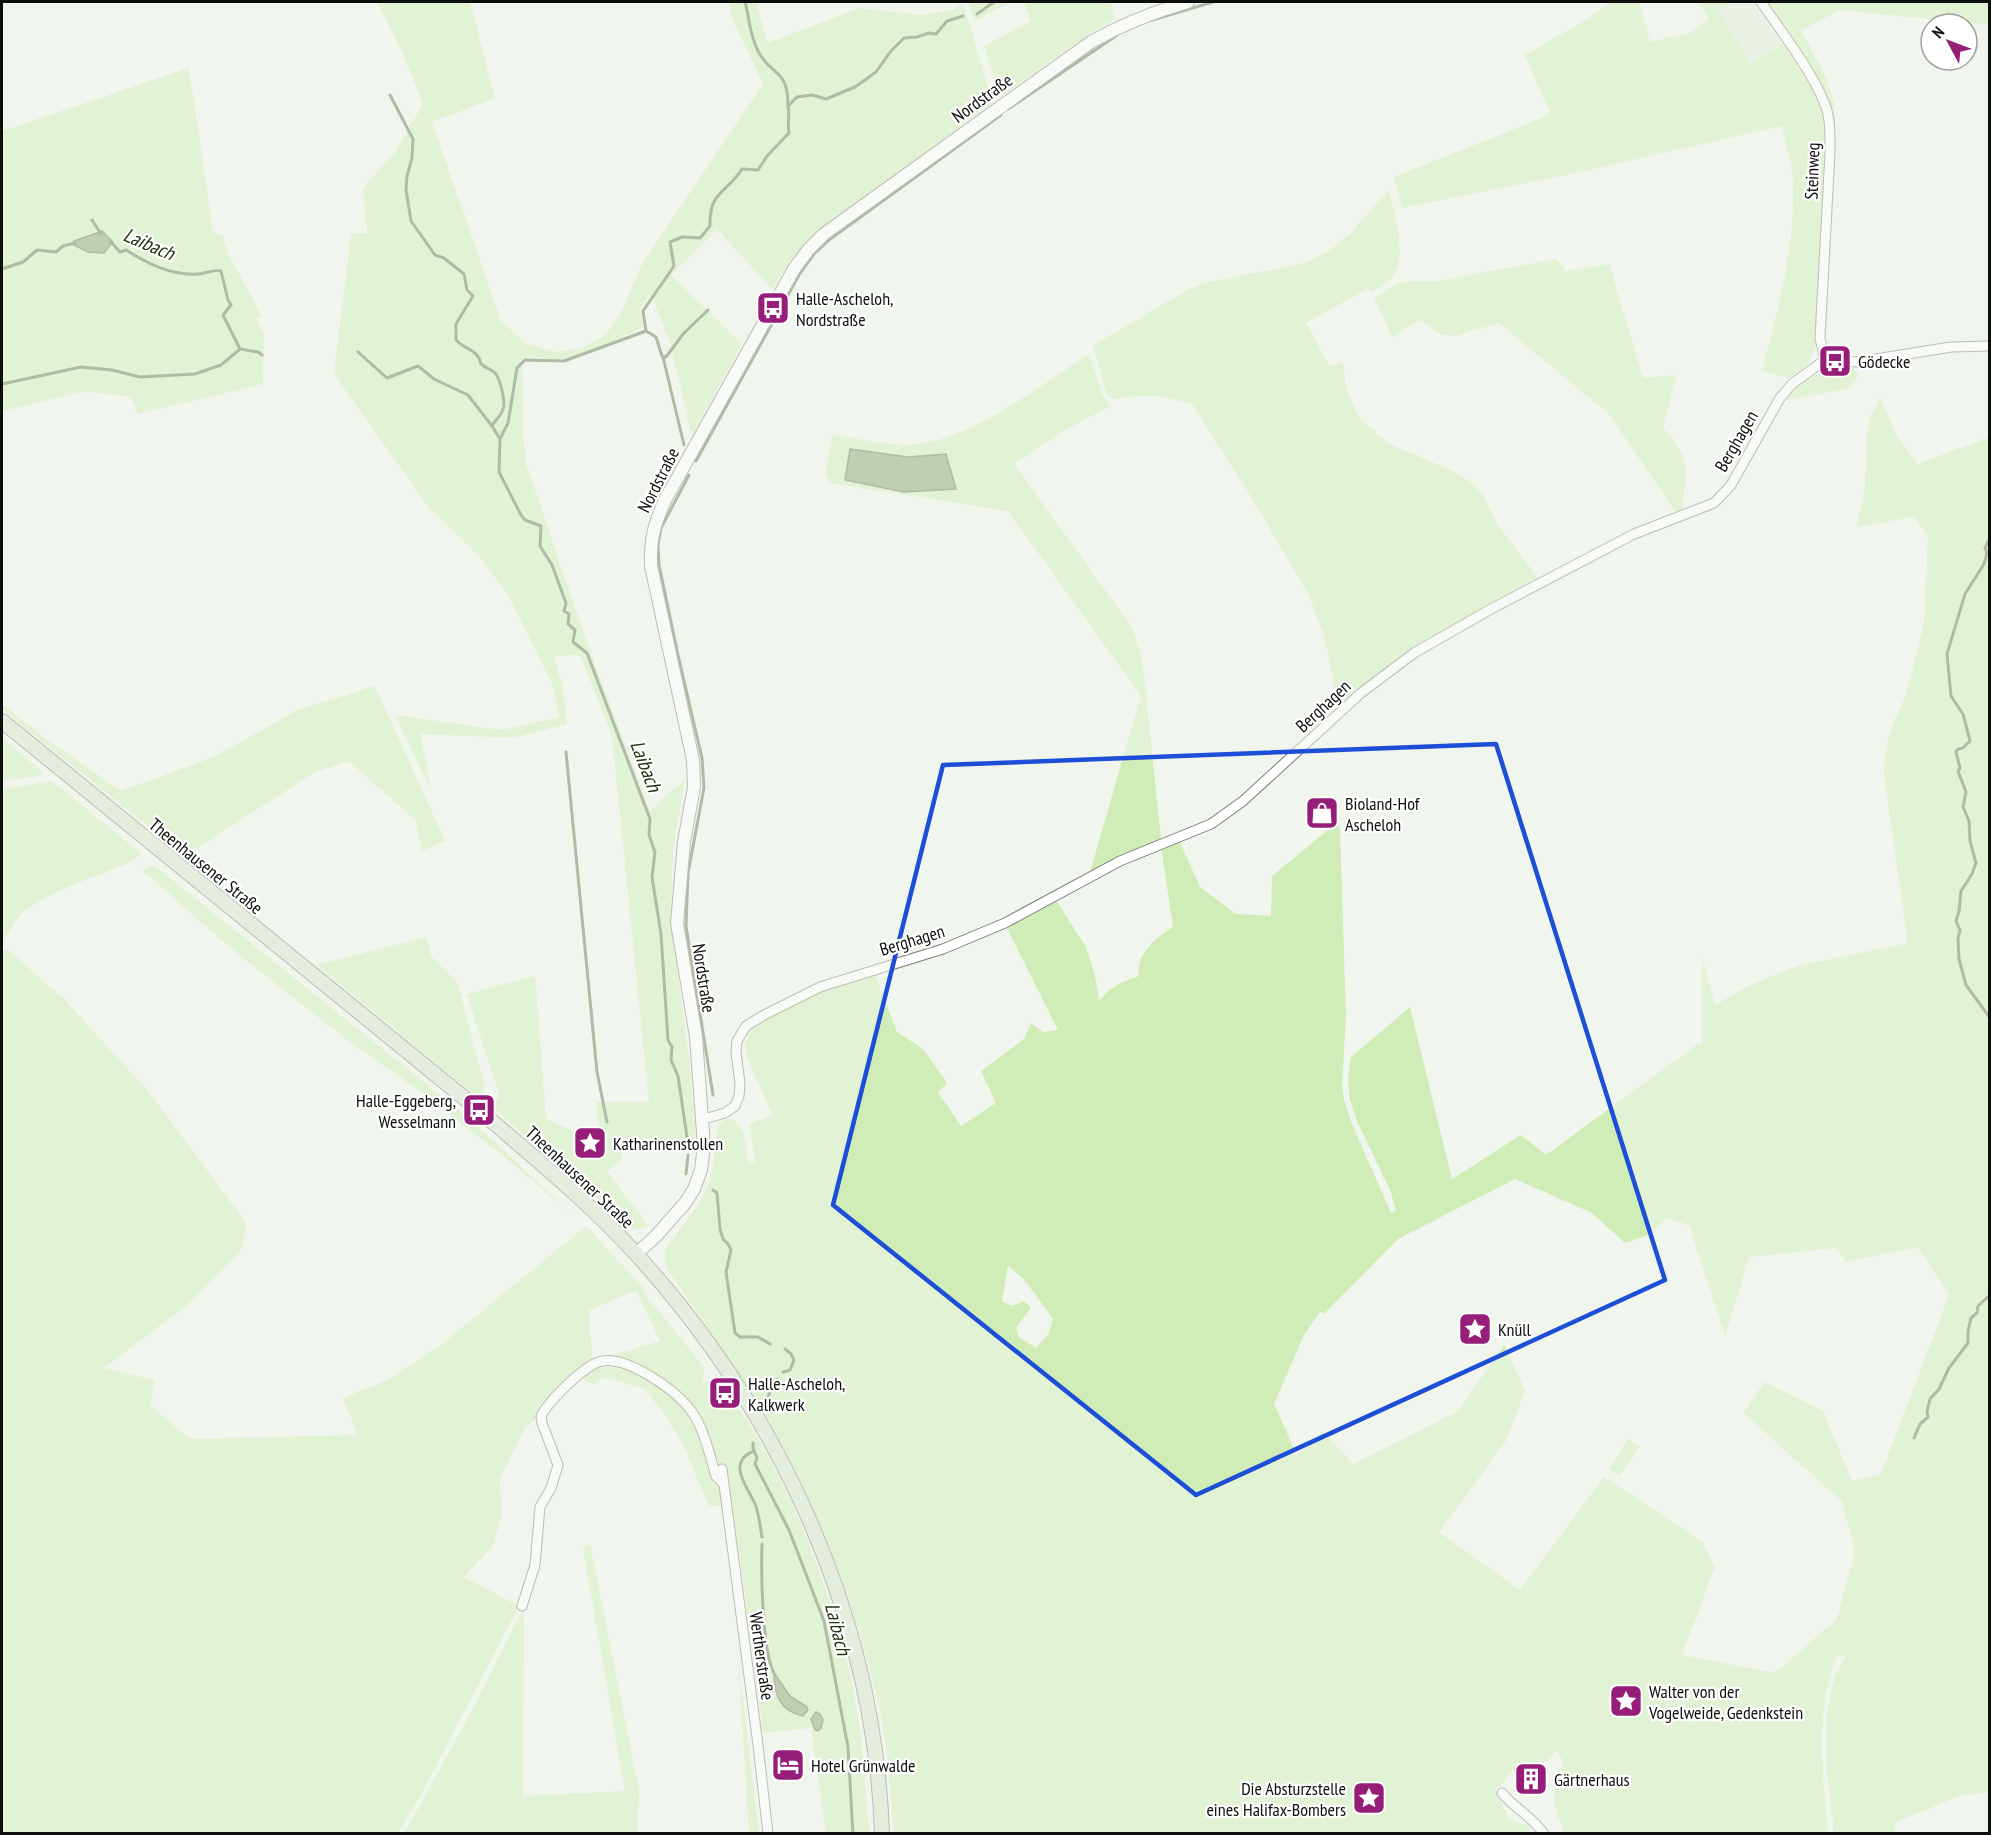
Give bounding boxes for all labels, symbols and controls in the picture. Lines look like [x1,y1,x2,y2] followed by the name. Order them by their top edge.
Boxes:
[1919,12,1979,72] north arrow
[1927,22,1948,42] text: N
[947,68,1017,128] street label: Nordstraße
[1800,142,1824,200] street label: Steinweg
[120,222,180,267] water label: Laibach
[796,287,893,331] place label: Halle-Ascheloh, Nordstraße
[755,290,791,326] bus stop icon: Halle-Ascheloh, Nordstraße
[1817,343,1853,379] bus stop icon: Gödecke
[1858,350,1910,373] place label: Gödecke
[1709,406,1763,476] street label: Berghagen
[632,444,684,516] street label: Nordstraße
[1291,675,1355,737] street label: Berghagen
[624,737,668,796] water label: Laibach
[1345,792,1421,836] place label: Bioland-Hof Ascheloh
[1304,795,1340,831] shop icon: Bioland-Hof Ascheloh
[144,813,268,919] street label: Theenhausener Straße
[877,919,947,961] street label: Berghagen
[687,942,721,1014] street label: Nordstraße
[356,1089,456,1133] place label: Halle-Eggeberg, Wesselmann
[461,1092,497,1128] bus stop icon: Halle-Eggeberg, Wesselmann
[521,1121,639,1233] street label: Theenhausener Straße
[572,1125,608,1161] place icon: Katharinenstollen
[613,1132,723,1155] place label: Katharinenstollen
[1457,1311,1493,1347] place icon: Knüll
[1498,1318,1531,1341] place label: Knüll
[748,1372,845,1416] place label: Halle-Ascheloh, Kalkwerk
[707,1375,743,1411] bus stop icon: Halle-Ascheloh, Kalkwerk
[819,1600,857,1659] water label: Laibach
[744,1610,780,1702] street label: Wertherstraße
[1648,1680,1803,1724] place label: Walter von der Vogelweide, Gedenkstein
[1608,1683,1644,1719] place icon: Walter von der Vogelweide, Gedenkstein
[770,1747,806,1783] hotel icon: Hotel Grünwalde
[811,1754,915,1777] place label: Hotel Grünwalde
[1513,1761,1549,1797] building icon: Gärtnerhaus
[1554,1768,1630,1791] place label: Gärtnerhaus
[1206,1777,1346,1821] place label: Die Absturzstelle eines Halifax-Bombers
[1351,1780,1387,1816] place icon: Die Absturzstelle eines Halifax-Bombers

